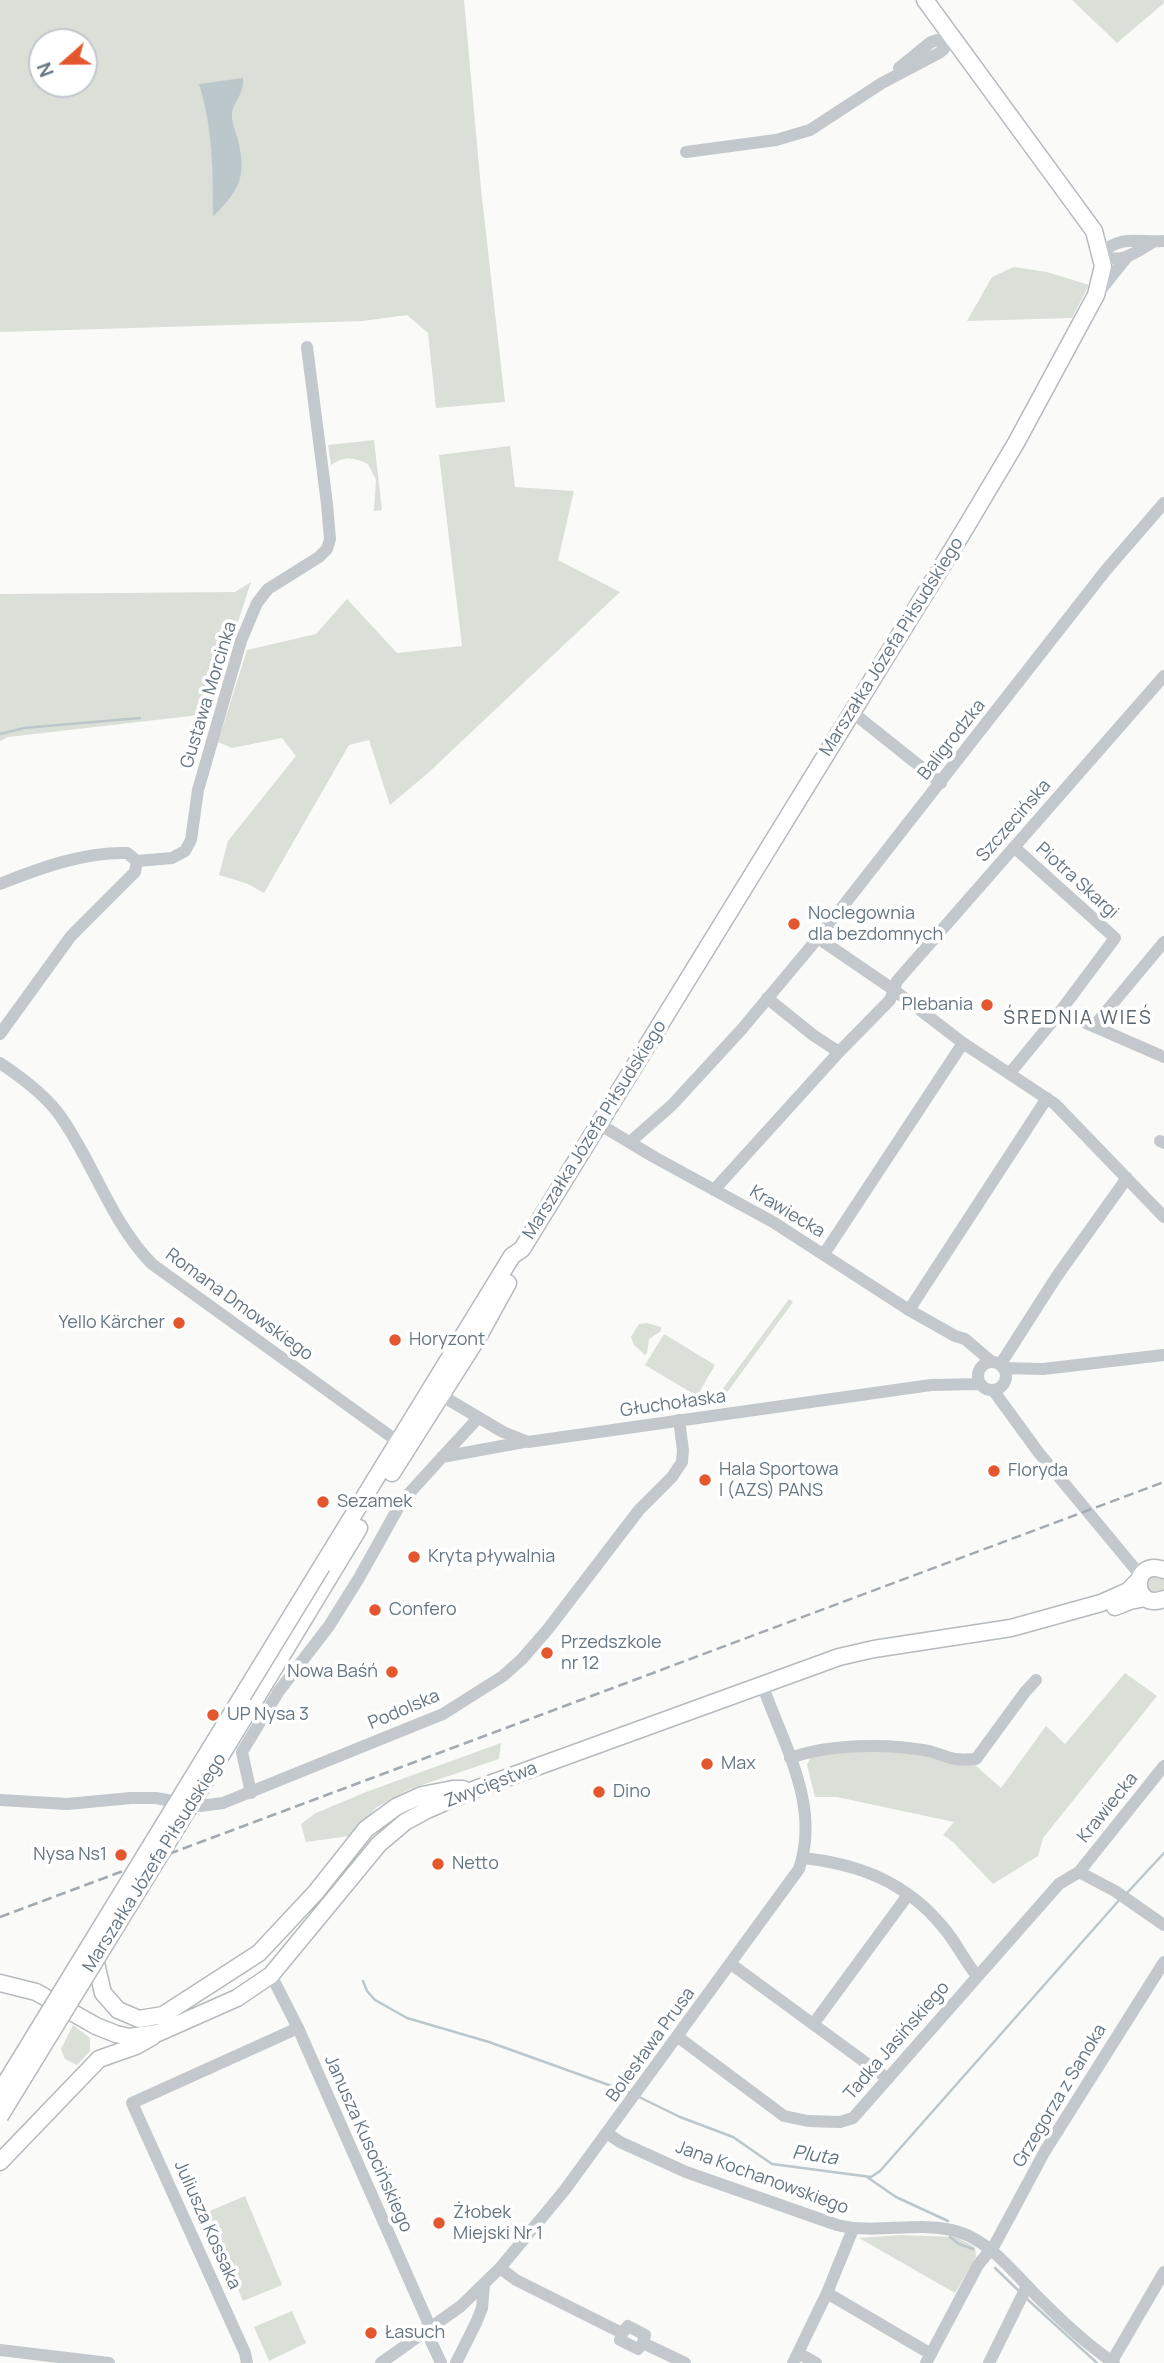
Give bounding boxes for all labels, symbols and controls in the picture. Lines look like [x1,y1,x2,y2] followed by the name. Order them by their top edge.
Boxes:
[28,28,98,98] north arrow
[31,59,60,81] text: N
[816,534,968,760] street label: Marszałka Józefa Piłsudskiego
[176,619,242,771] street label: Gustawa Morcinka
[914,695,990,785] street label: Baligrodzka
[972,775,1056,867] street label: Szczecińska
[1031,838,1123,924] street label: Piotra Skargi
[808,903,943,946] place label: Noclegownia dla bezdomnych
[786,916,802,932] marker: Noclegownia dla bezdomnych
[902,994,973,1016] place label: Plebania
[979,997,995,1013] marker: Plebania
[1005,1008,1151,1030] district label: ŚREDNIA WIEŚ
[519,1017,671,1243] street label: Marszałka Józefa Piłsudskiego
[745,1181,829,1243] street label: Krawiecka
[161,1244,317,1366] street label: Romana Dmowskiego
[59,1312,165,1334] place label: Yello Kärcher
[171,1315,187,1331] marker: Yello Kärcher
[409,1329,485,1351] place label: Horyzont
[387,1332,403,1348] marker: Horyzont
[619,1386,727,1422] street label: Głuchołaska
[719,1459,838,1502] place label: Hala Sportowa I (AZS) PANS
[1008,1460,1068,1482] place label: Floryda
[986,1463,1002,1479] marker: Floryda
[697,1472,713,1488] marker: Hala Sportowa I (AZS) PANS
[337,1491,412,1513] place label: Sezamek
[315,1494,331,1510] marker: Sezamek
[428,1546,555,1568] place label: Kryta pływalnia
[406,1549,422,1565] marker: Kryta pływalnia
[389,1599,457,1621] place label: Confero
[367,1602,383,1618] marker: Confero
[561,1632,661,1674] place label: Przedszkole nr 12
[539,1645,555,1661] marker: Przedszkole nr 12
[287,1661,378,1683] place label: Nowa Baśń
[384,1664,400,1680] marker: Nowa Baśń
[365,1685,443,1735] street label: Podolska
[227,1704,309,1726] place label: UP Nysa 3
[205,1707,221,1723] marker: UP Nysa 3
[79,1750,231,1976] street label: Marszałka Józefa Piłsudskiego
[721,1753,756,1775] place label: Max
[699,1756,715,1772] marker: Max
[442,1758,540,1812] street label: Zwycięstwa
[1073,1769,1143,1847] street label: Krawiecka
[613,1781,651,1803] place label: Dino
[591,1784,607,1800] marker: Dino
[33,1844,107,1866] place label: Nysa Ns1
[113,1847,129,1863] marker: Nysa Ns1
[452,1853,499,1875] place label: Netto
[430,1856,446,1872] marker: Netto
[840,1977,954,2105] street label: Tadka Jasińskiego
[602,1984,700,2106] street label: Bolesława Prusa
[1009,2020,1111,2172] street label: Grzegorza z Sanoka
[319,2052,417,2236] street label: Janusza Kusocińskiego
[672,2137,852,2219] street label: Jana Kochanowskiego
[791,2142,839,2170] water label: Pluta
[169,2157,245,2293] street label: Juliusza Kossaka
[453,2202,543,2244] place label: Żłobek Miejski Nr 1
[431,2215,447,2231] marker: Żłobek Miejski Nr 1
[385,2322,445,2344] place label: Łasuch
[363,2325,379,2341] marker: Łasuch

